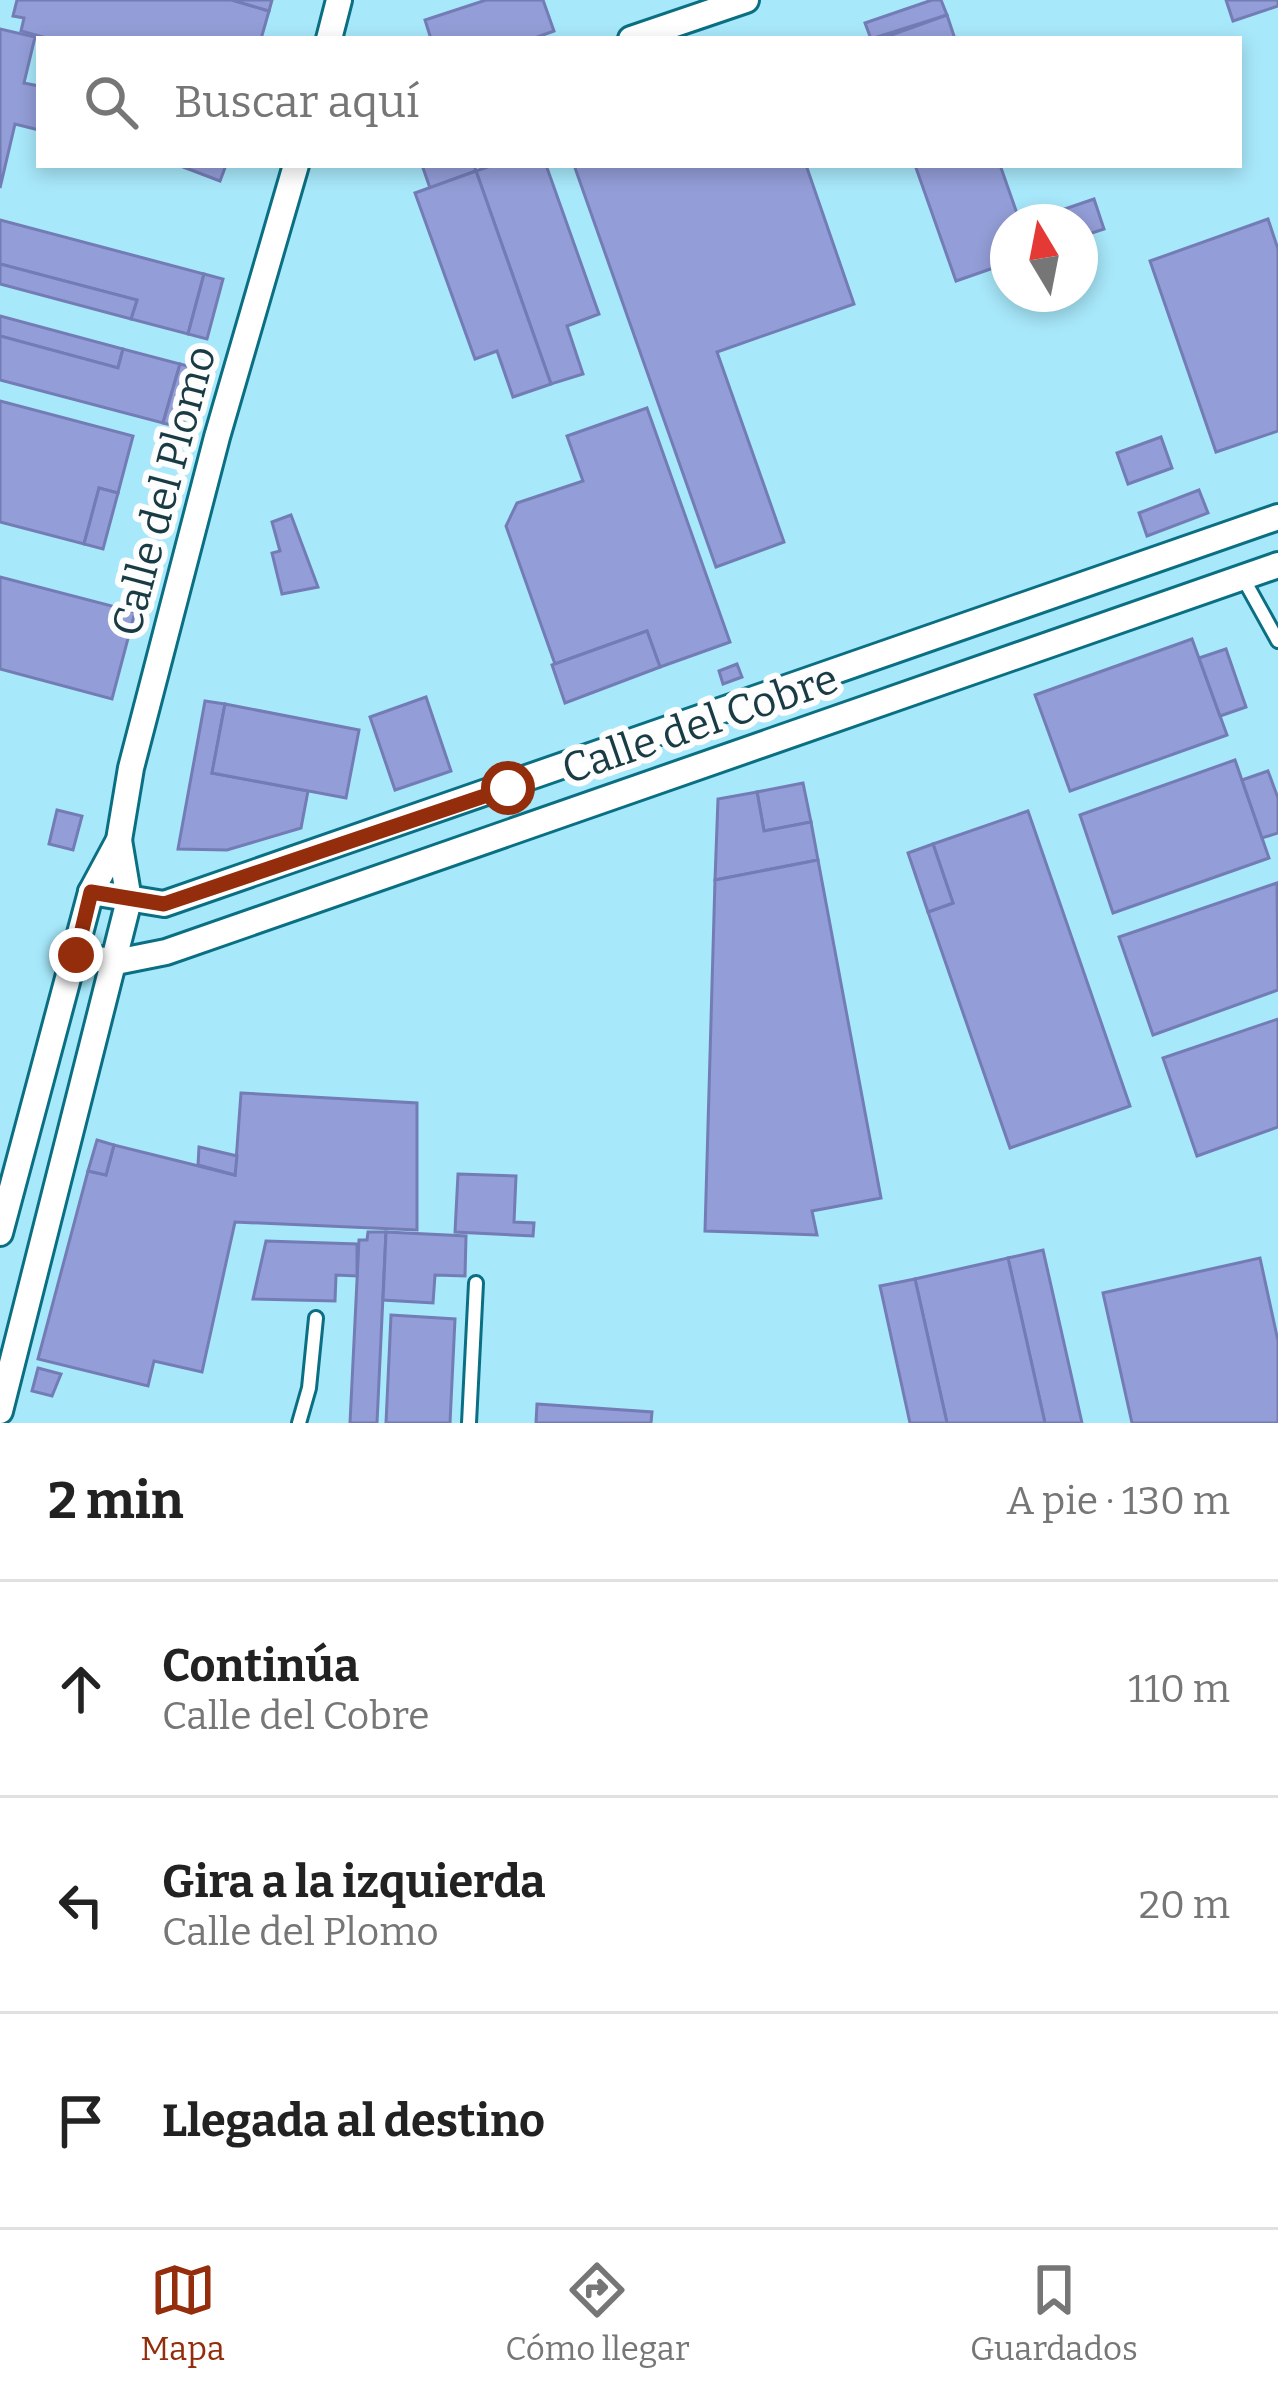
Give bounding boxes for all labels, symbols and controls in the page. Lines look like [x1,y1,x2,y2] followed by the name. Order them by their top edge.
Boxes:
[36,36,1242,168] search box
[78,69,144,135] icon: search
[174,75,419,129] text: Buscar aquí
[990,204,1098,312] north arrow
[101,341,227,641] street label: Calle del Plomo
[556,653,844,795] street label: Calle del Cobre
[481,761,535,815] route start
[49,928,103,982] route end
[48,1470,184,1532] text: 2 min
[1006,1478,1230,1524] text: A pie · 130 m
[162,1639,359,1693] text: Continúa
[48,1656,114,1722] icon: ahead
[1128,1666,1230,1712] text: 110 m
[162,1693,430,1739] text: Calle del Cobre
[162,1855,546,1909] text: Gira a la izquierda
[48,1872,114,1938] icon: left
[1139,1882,1230,1928] text: 20 m
[162,1909,439,1955] text: Calle del Plomo
[48,2088,114,2154] icon: arrive
[162,2094,545,2148] text: Llegada al destino
[140,2257,225,2369] tab: Mapa
[505,2257,690,2369] tab: Cómo llegar
[970,2257,1138,2369] tab: Guardados

